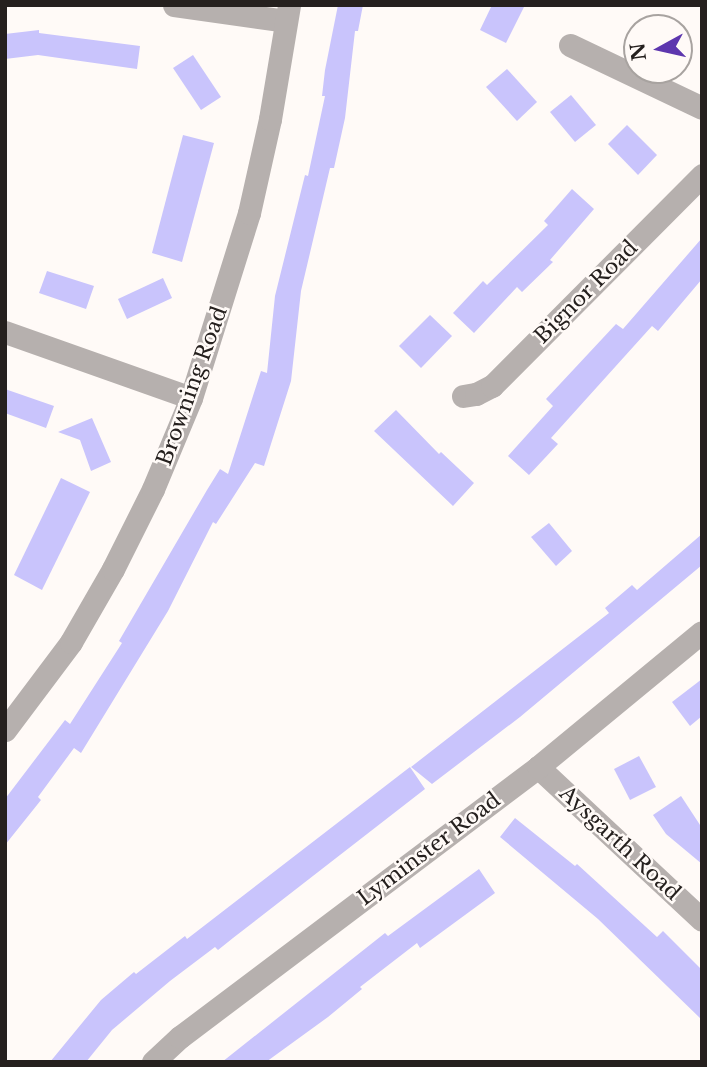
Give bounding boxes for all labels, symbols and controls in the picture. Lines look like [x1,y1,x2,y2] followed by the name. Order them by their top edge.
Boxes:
[623,14,693,84] north arrow
[626,41,651,62] text: N
[529,235,643,349] street label: Bignor Road
[151,303,233,469] street label: Browning Road
[554,781,686,905] street label: Aysgarth Road
[352,787,506,911] street label: Lyminster Road

